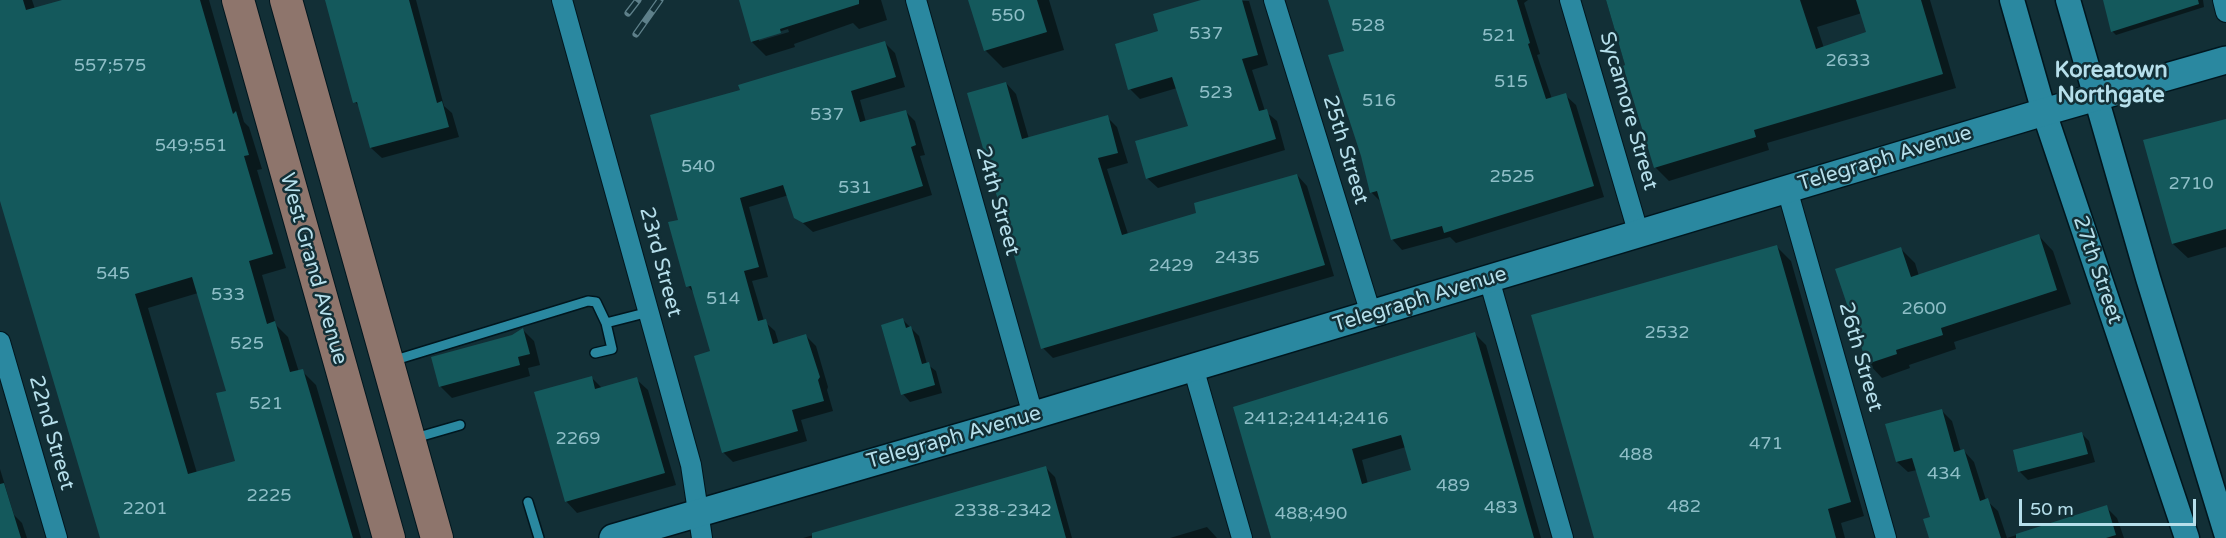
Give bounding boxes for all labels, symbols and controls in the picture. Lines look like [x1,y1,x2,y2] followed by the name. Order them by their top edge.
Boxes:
[991,5,1025,27] house number: 550
[1351,15,1385,37] house number: 528
[1189,23,1223,45] house number: 537
[1482,25,1516,47] house number: 521
[1593,29,1663,193] street label: Sycamore Street
[1825,50,1871,72] house number: 2633
[74,55,146,77] house number: 557;575
[2054,58,2168,110] district label: Koreatown Northgate
[1494,71,1528,93] house number: 515
[1199,82,1233,104] house number: 523
[1362,90,1396,112] house number: 516
[1316,92,1374,208] street label: 25th Street
[810,104,844,126] house number: 537
[1795,121,1975,197] street label: Telegraph Avenue
[155,135,227,157] house number: 549;551
[969,143,1025,259] street label: 24th Street
[681,156,715,178] house number: 540
[1489,166,1535,188] house number: 2525
[274,170,352,368] street label: West Grand Avenue
[2168,173,2214,195] house number: 2710
[838,177,872,199] house number: 531
[633,204,687,320] street label: 23rd Street
[2067,213,2127,327] street label: 27th Street
[1214,247,1260,269] house number: 2435
[1148,255,1194,277] house number: 2429
[1330,262,1510,338] street label: Telegraph Avenue
[96,263,130,285] house number: 545
[211,284,245,306] house number: 533
[706,288,740,310] house number: 514
[1901,298,1947,320] house number: 2600
[1832,299,1888,415] street label: 26th Street
[1644,322,1690,344] house number: 2532
[230,333,264,355] house number: 525
[23,373,79,493] street label: 22nd Street
[249,393,283,415] house number: 521
[864,401,1044,475] street label: Telegraph Avenue
[1243,408,1389,430] house number: 2412;2414;2416
[555,428,601,450] house number: 2269
[1749,433,1783,455] house number: 471
[1619,444,1653,466] house number: 488
[1927,463,1961,485] house number: 434
[1436,475,1470,497] house number: 489
[246,485,292,507] house number: 2225
[2022,487,2199,525] scale bar
[1667,496,1701,518] house number: 482
[1484,497,1518,519] house number: 483
[122,498,168,520] house number: 2201
[2030,498,2074,520] text: 50 m
[954,500,1052,522] house number: 2338-2342
[1275,503,1347,525] house number: 488;490

